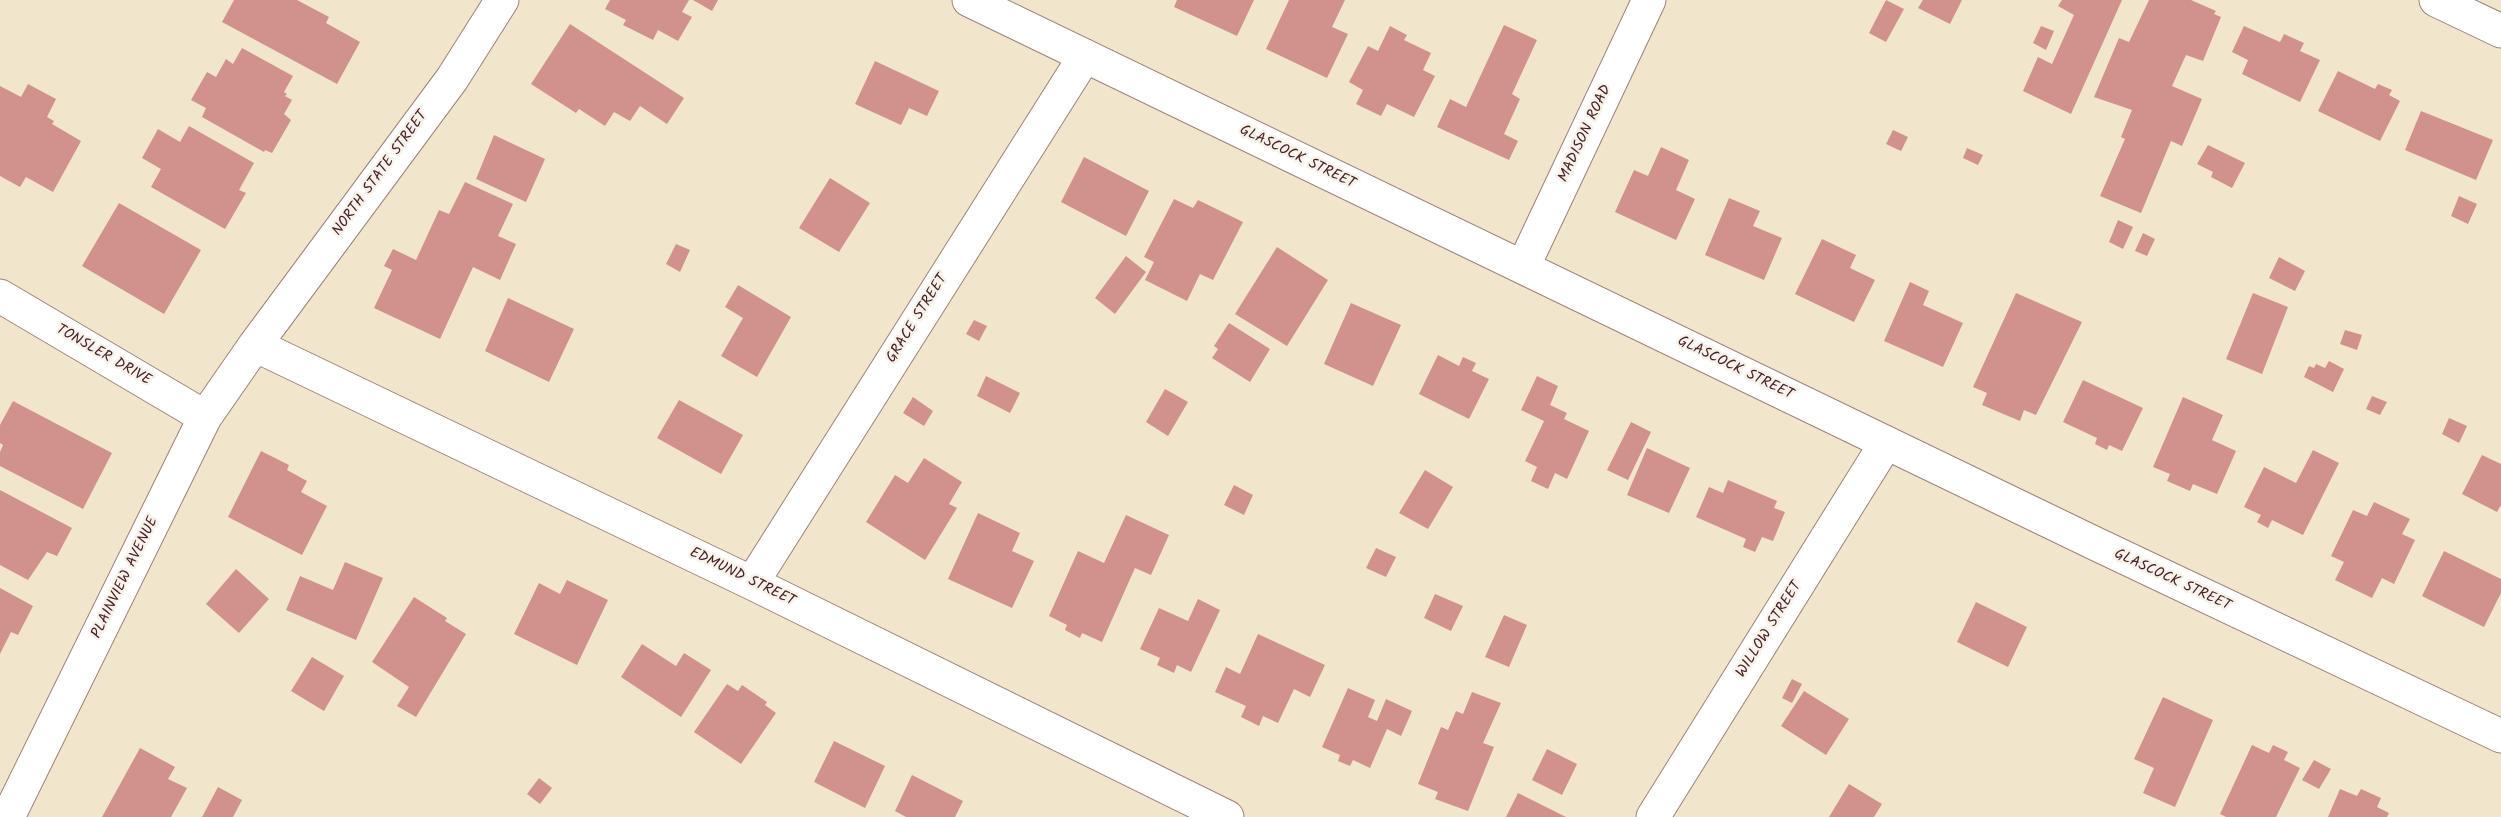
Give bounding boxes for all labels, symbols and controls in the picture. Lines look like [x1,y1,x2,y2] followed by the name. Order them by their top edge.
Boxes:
[1556,82,1616,186] street label: MADISON ROAD
[330,108,432,240] street label: NORTH STATE STREET
[1236,122,1358,194] street label: GLASCOCK STREET
[884,271,952,367] street label: GRACE STREET
[52,321,154,391] street label: TONSLER DRIVE
[1674,333,1796,405] street label: GLASCOCK STREET
[89,514,163,642] street label: PLAINVIEW AVENUE
[686,545,798,611] street label: EDMUND STREET
[2111,546,2233,616] street label: GLASCOCK STREET
[1733,579,1807,681] street label: WILLOW STREET

